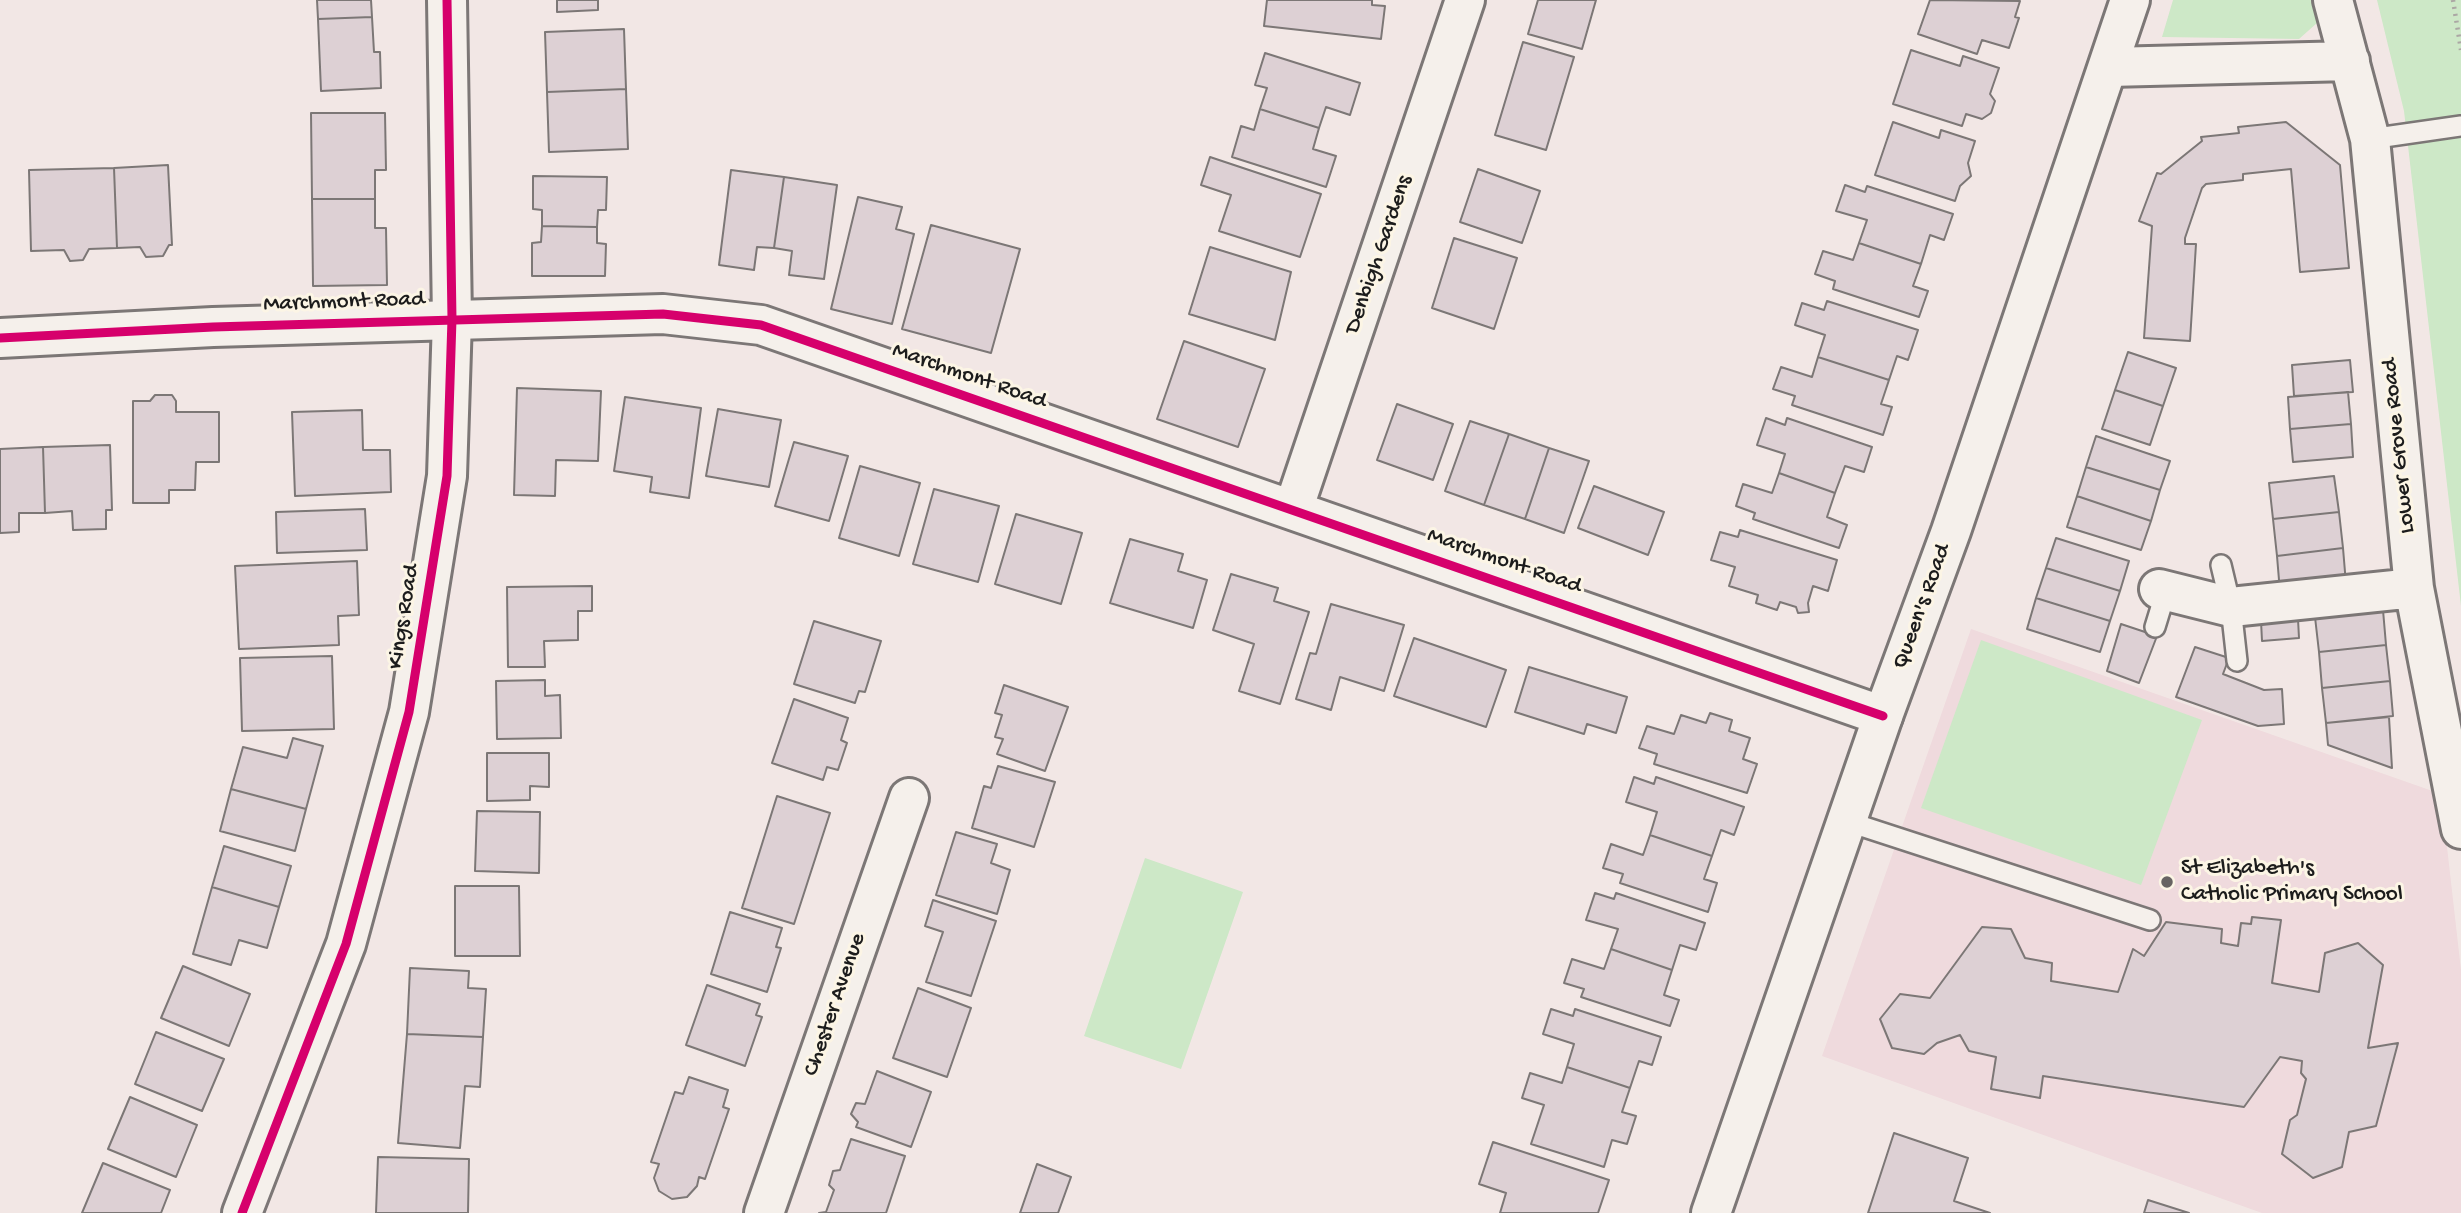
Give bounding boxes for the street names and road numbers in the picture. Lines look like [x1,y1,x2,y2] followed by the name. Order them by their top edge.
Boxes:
[1340,172,1420,338] street label: Denbigh Gardens
[263,286,425,320] street label: Marchmont Road
[888,338,1050,416] street label: Marchmont Road
[2377,357,2423,535] street label: Lower Grove Road
[1423,523,1585,601] street label: Marchmont Road
[1888,541,1958,673] street label: Queen's Road
[383,563,427,671] street label: Kings Road
[799,930,873,1080] street label: Chester Avenue

